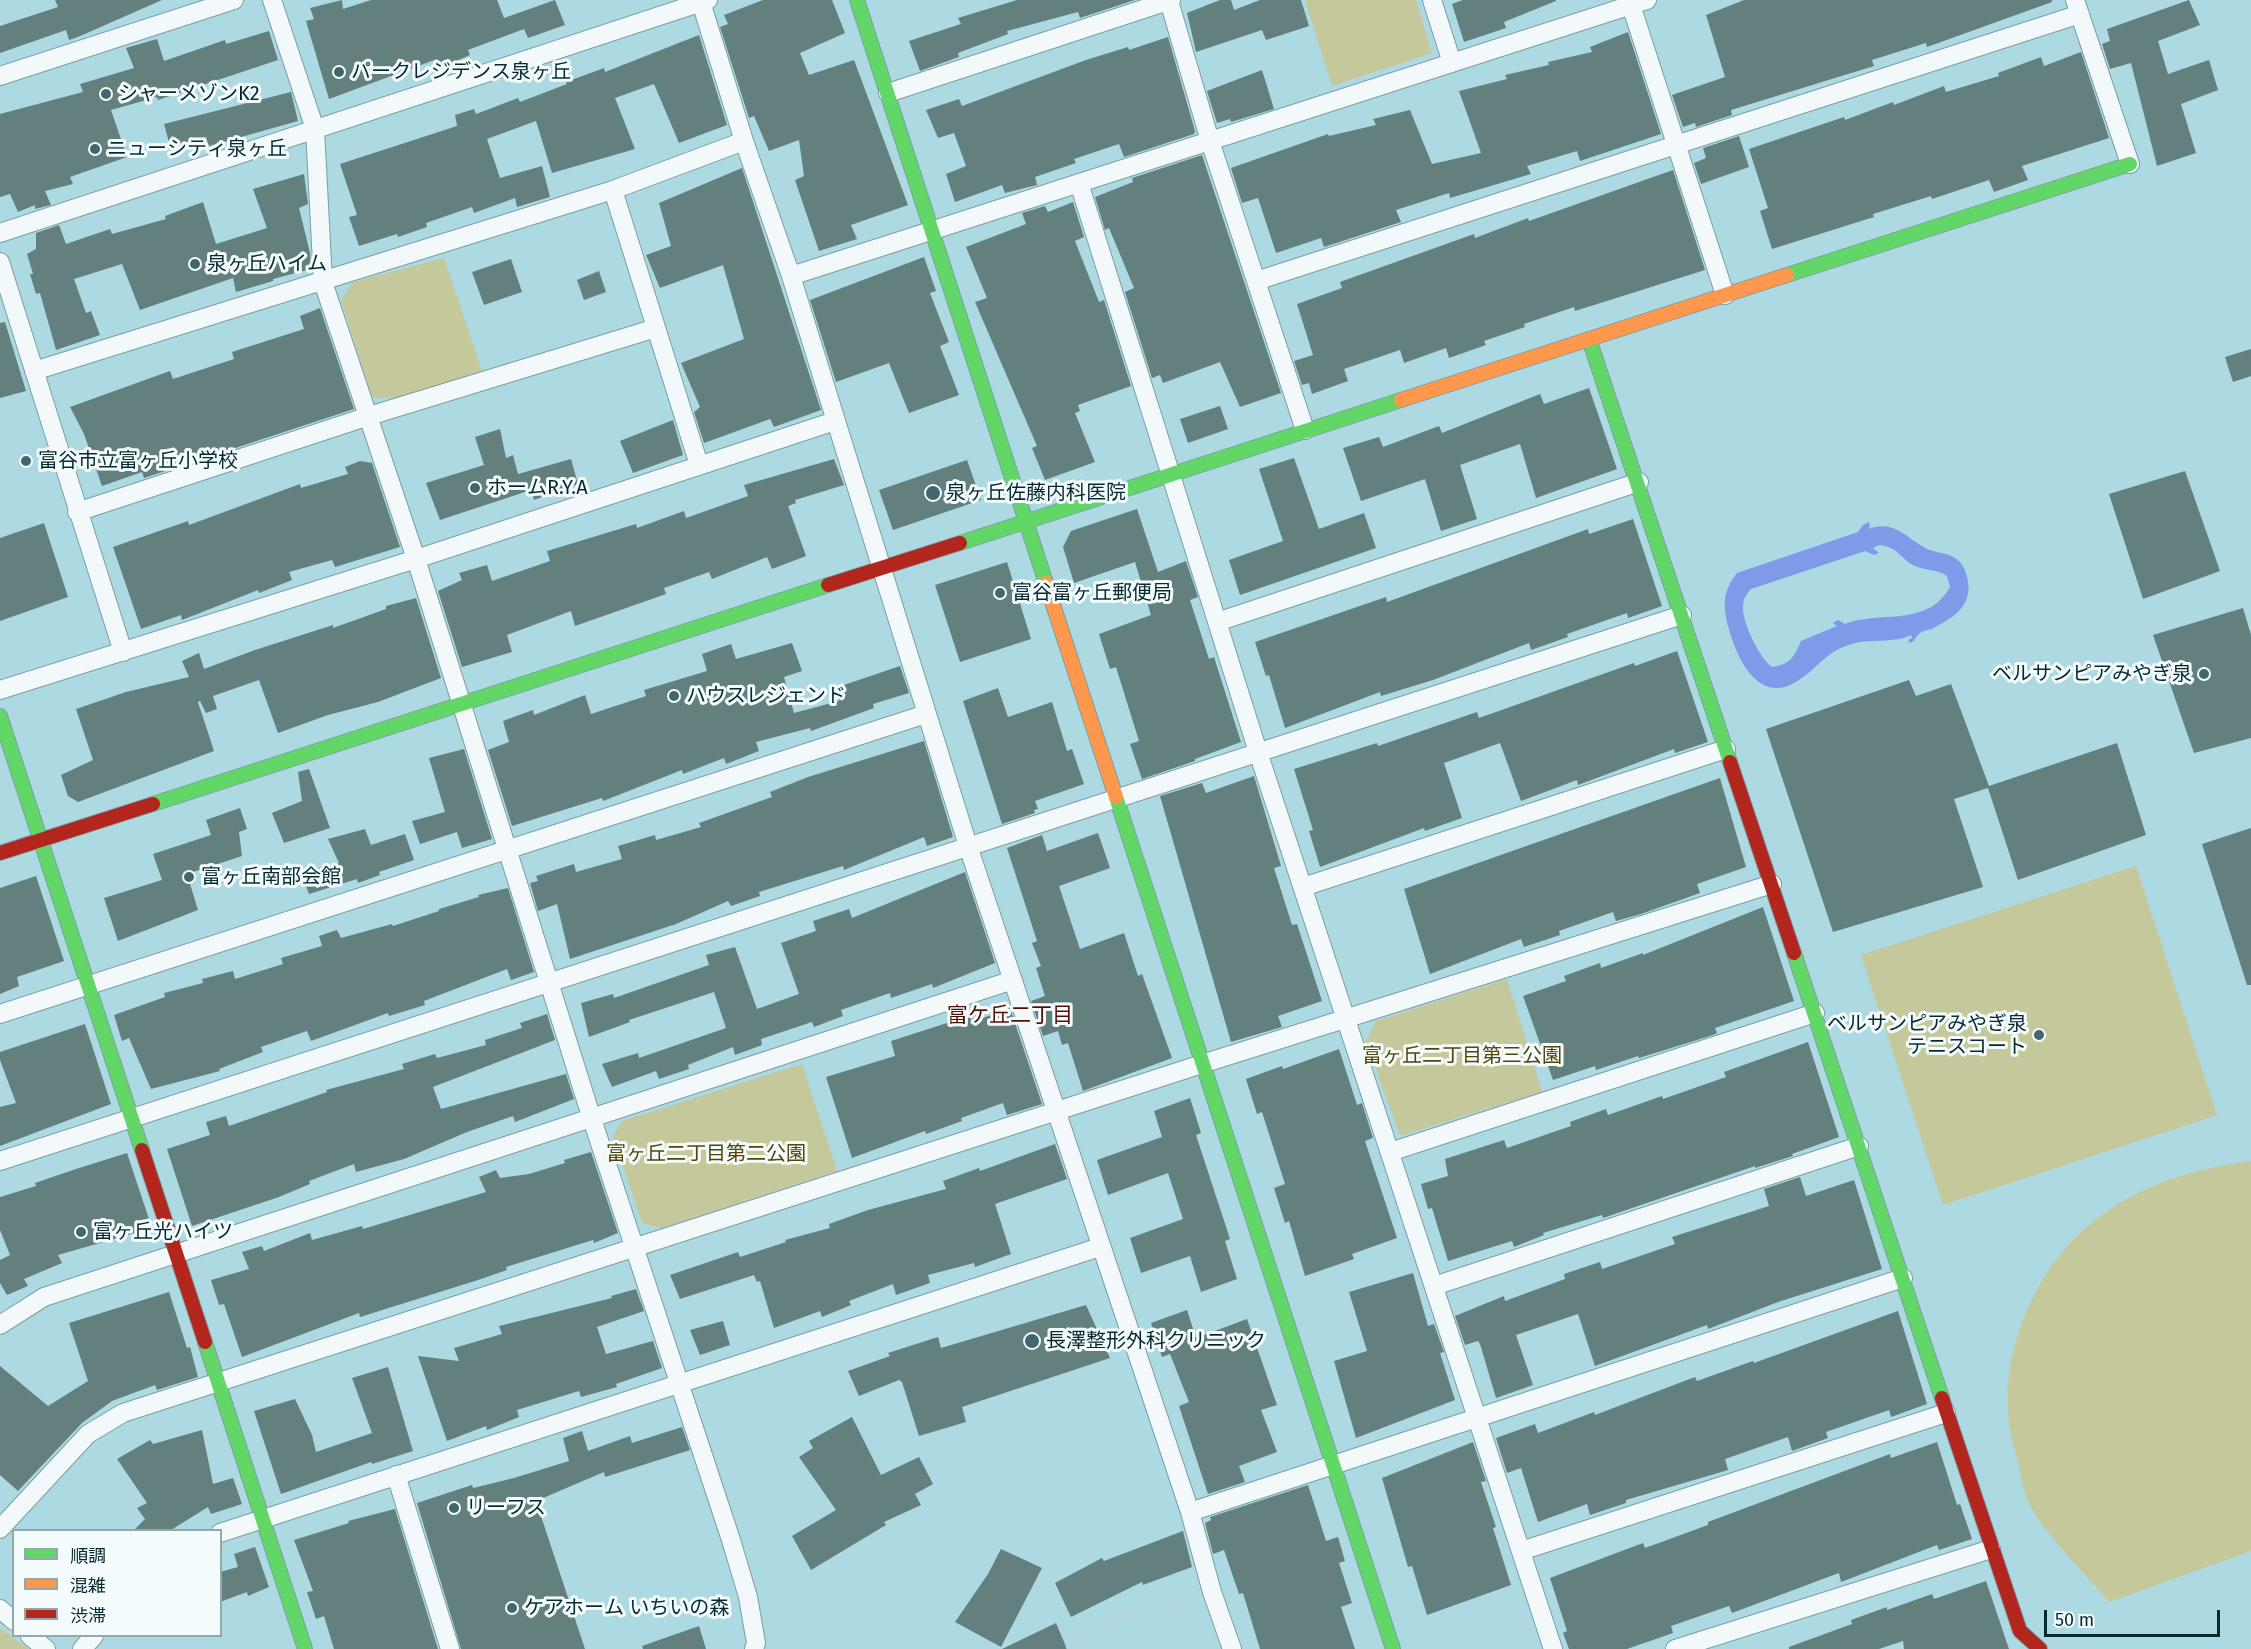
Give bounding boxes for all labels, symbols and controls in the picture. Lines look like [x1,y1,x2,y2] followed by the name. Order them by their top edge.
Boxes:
[351,60,571,84] place label: パークレジデンス泉ヶ丘
[332,65,346,79] marker: パークレジデンス泉ヶ丘
[118,82,260,106] place label: シャーメゾンK2
[99,87,113,101] marker: シャーメゾンK2
[107,137,287,161] place label: ニューシティ泉ヶ丘
[88,142,102,156] marker: ニューシティ泉ヶ丘
[207,252,327,276] place label: 泉ヶ丘ハイム
[188,257,202,271] marker: 泉ヶ丘ハイム
[38,449,238,473] place label: 富谷市立富ヶ丘小学校
[19,454,33,468] marker: 富谷市立富ヶ丘小学校
[487,476,588,500] place label: ホームR.Y.A
[468,481,482,495] marker: ホームR.Y.A
[946,481,1126,505] place label: 泉ヶ丘佐藤内科医院
[924,484,942,502] marker: 泉ヶ丘佐藤内科医院
[1012,581,1172,605] place label: 富谷富ヶ丘郵便局
[993,586,1007,600] marker: 富谷富ヶ丘郵便局
[1992,662,2192,686] place label: ベルサンピアみやぎ泉
[2197,667,2211,681] marker: ベルサンピアみやぎ泉
[686,684,846,708] place label: ハウスレジェンド
[667,689,681,703] marker: ハウスレジェンド
[201,865,341,889] place label: 富ヶ丘南部会館
[182,870,196,884] marker: 富ヶ丘南部会館
[947,1003,1073,1029] district label: 富ケ丘二丁目
[1827,1012,2027,1059] place label: ベルサンピアみやぎ泉 テニスコート
[2032,1028,2046,1042] marker: ベルサンピアみやぎ泉 テニスコート
[1362,1044,1562,1068] park label: 富ヶ丘二丁目第三公園
[606,1142,806,1166] park label: 富ヶ丘二丁目第二公園
[93,1220,233,1244] place label: 富ヶ丘光ハイツ
[74,1225,88,1239] marker: 富ヶ丘光ハイツ
[1046,1329,1266,1353] place label: 長澤整形外科クリニック
[1023,1332,1041,1350] marker: 長澤整形外科クリニック
[466,1496,546,1520] place label: リーフス
[447,1501,461,1515] marker: リーフス
[12,1529,222,1637] legend
[70,1545,106,1567] text: 順調
[70,1575,106,1597] text: 混雑
[524,1596,729,1620] place label: ケアホーム いちいの森
[2047,1598,2222,1636] scale bar
[505,1601,519,1615] marker: ケアホーム いちいの森
[70,1605,106,1627] text: 渋滞
[2055,1609,2094,1631] text: 50 m

